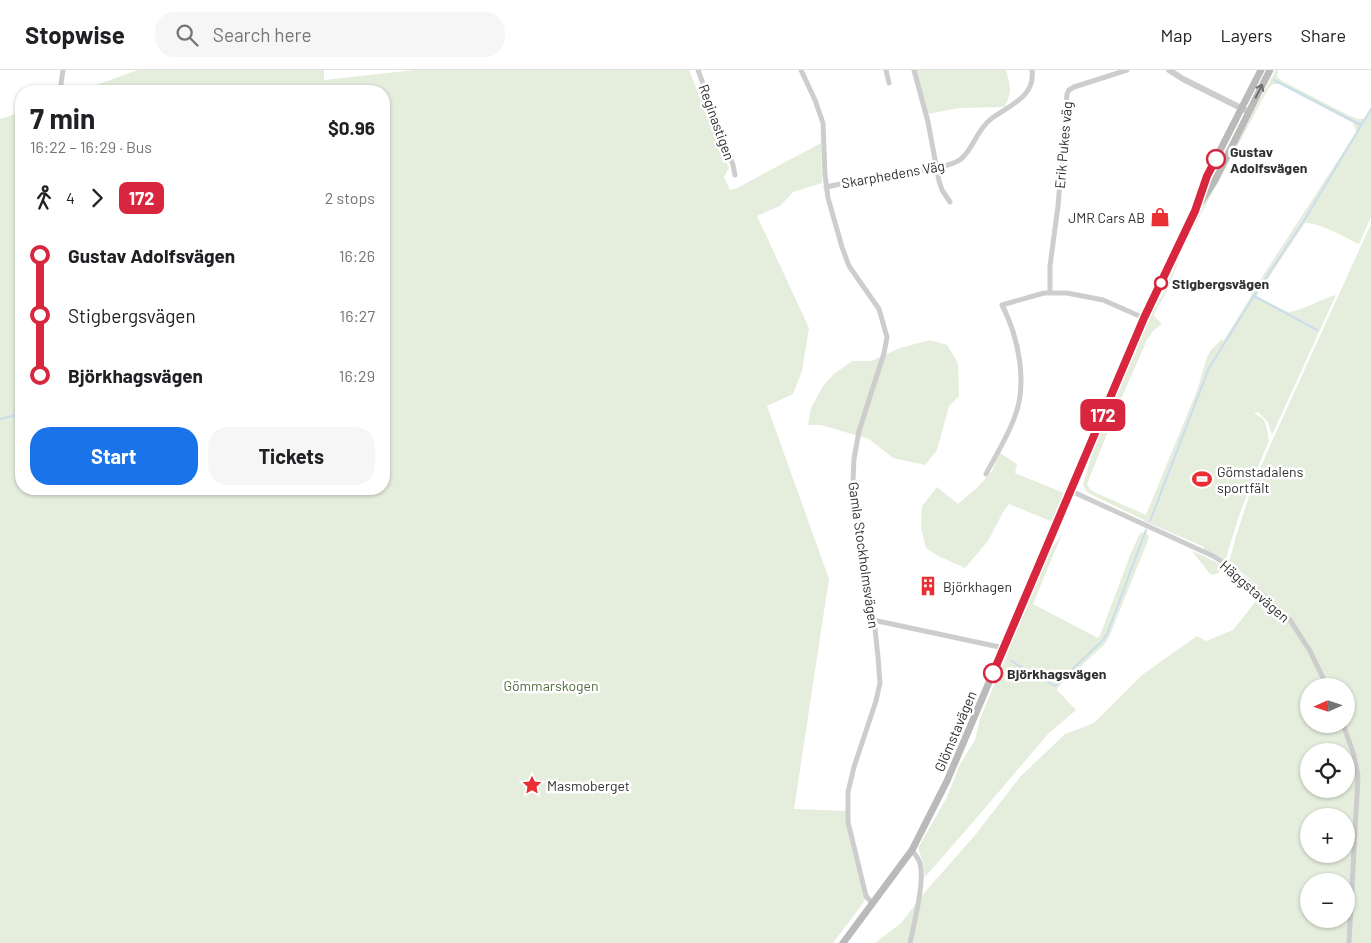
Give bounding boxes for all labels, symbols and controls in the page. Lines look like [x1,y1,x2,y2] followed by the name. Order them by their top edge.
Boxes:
[155,12,505,57] search box
[25,20,125,49] text: Stopwise
[173,21,201,49] icon: search
[213,23,312,46] text: Search here
[1160,24,1192,46] text: Map
[1220,24,1273,46] text: Layers
[1301,24,1346,46] text: Share
[695,82,739,162] street label: Reginastigen
[1254,83,1264,98] one-way arrow
[30,101,95,135] text: 7 min
[1051,101,1075,189] street label: Erik Pukes väg
[328,116,375,139] text: $0.96
[30,137,152,156] text: 16:22 – 16:29 · Bus
[1230,143,1307,176] place label: Gustav Adolfsvägen
[1206,149,1226,169] marker: Gustav Adolfsvägen
[840,157,946,191] street label: Skarphedens Väg
[30,184,58,212] icon: walk
[83,184,111,212] icon: forward
[129,187,154,209] text: 172
[66,188,75,207] text: 4
[325,188,375,207] text: 2 stops
[1149,206,1171,228] shop icon: JMR Cars AB
[1068,209,1145,226] place label: JMR Cars AB
[68,244,235,267] text: Gustav Adolfsvägen
[339,246,375,265] text: 16:26
[1172,275,1269,292] place label: Stigbergsvägen
[1154,276,1168,290] marker: Stigbergsvägen
[68,304,196,327] text: Stigbergsvägen
[340,306,375,325] text: 16:27
[68,364,203,387] text: Björkhagsvägen
[339,366,375,385] text: 16:29
[1074,399,1132,431] line badge: 172
[1090,404,1116,426] text: 172
[30,427,198,485] button: Start
[208,427,375,485] button: Tickets
[1217,463,1304,496] place label: Gömstadalens sportfält
[1191,468,1213,490] sports icon: Gömstadalens sportfält
[845,481,883,629] street label: Gamla Stockholmsvägen
[1217,556,1293,626] street label: Häggstavägen
[917,575,939,597] building icon: Björkhagen
[943,578,1012,595] place label: Björkhagen
[983,663,1003,683] marker: Björkhagsvägen
[1007,665,1106,682] place label: Björkhagsvägen
[503,677,599,694] park label: Gömmarskogen
[1300,678,1355,732] north arrow
[1300,678,1355,928] map controls
[930,688,980,774] street label: Glömstavägen
[1300,743,1355,798] button: locate
[521,774,543,796] place icon: Masmoberget
[547,777,630,794] place label: Masmoberget
[1300,808,1355,863] button: +
[1300,873,1355,928] button: −

